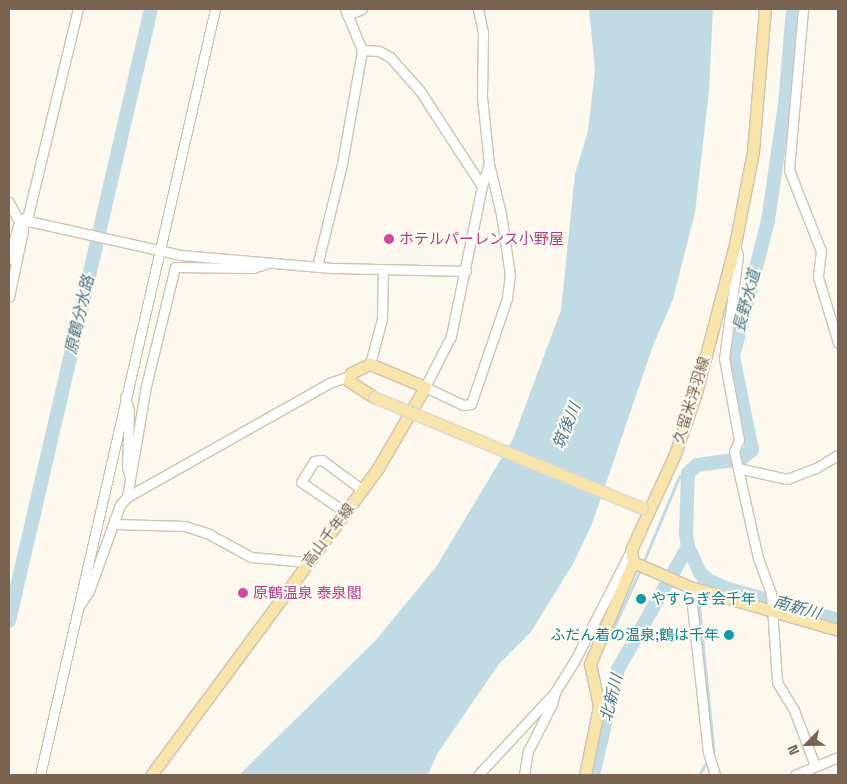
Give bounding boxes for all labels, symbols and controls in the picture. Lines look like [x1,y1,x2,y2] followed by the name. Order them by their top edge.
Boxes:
[399,230,564,248] place label: ホテルパーレンス小野屋
[383,233,395,245] marker: ホテルパーレンス小野屋
[729,268,765,334] water label: 長野水道
[62,274,98,356] water label: 原鶴分水路
[669,354,713,446] street label: 久留米浮羽線
[549,400,585,452] water label: 筑後川
[298,500,358,570] street label: 高山千年線
[253,584,362,602] place label: 原鶴温泉 泰泉閣
[237,587,249,599] marker: 原鶴温泉 泰泉閣
[651,590,756,608] place label: やすらぎ会千年
[771,592,823,624] water label: 南新川
[635,593,647,605] marker: やすらぎ会千年
[550,626,719,644] place label: ふだん着の温泉;鶴は千年
[723,629,735,641] marker: ふだん着の温泉;鶴は千年
[597,672,627,724] water label: 北新川
[782,719,832,769] north arrow
[783,742,803,758] text: N

